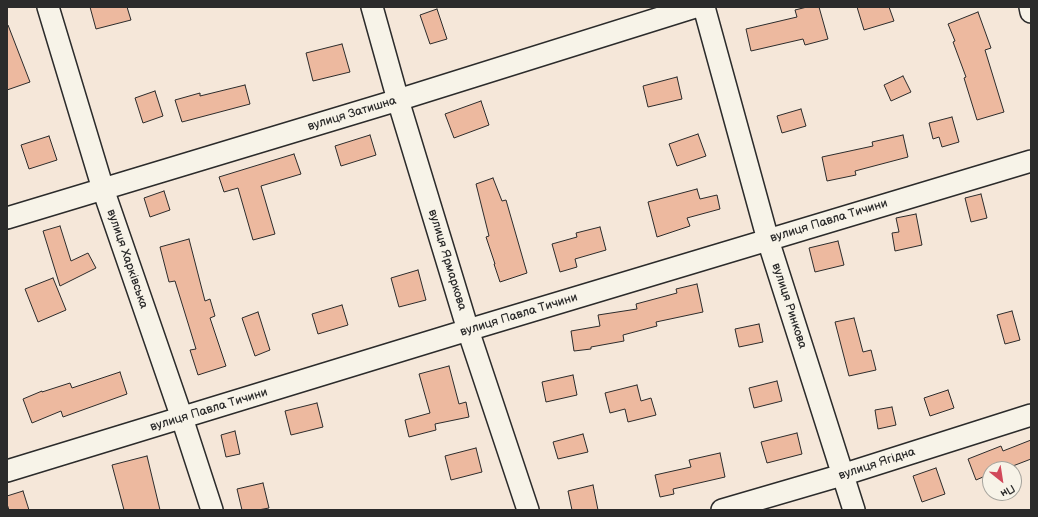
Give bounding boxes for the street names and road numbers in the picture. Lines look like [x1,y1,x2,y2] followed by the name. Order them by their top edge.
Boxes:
[306,94,398,134] street label: вулиця Затишна
[769,196,889,246] street label: вулиця Павла Тичини
[103,207,151,311] street label: вулиця Харківська
[425,208,469,312] street label: вулиця Ярмаркова
[768,261,810,351] street label: вулиця Ринкова
[459,290,579,340] street label: вулиця Павла Тичини
[149,385,269,435] street label: вулиця Павла Тичини
[837,445,917,483] street label: вулиця Ягідна

